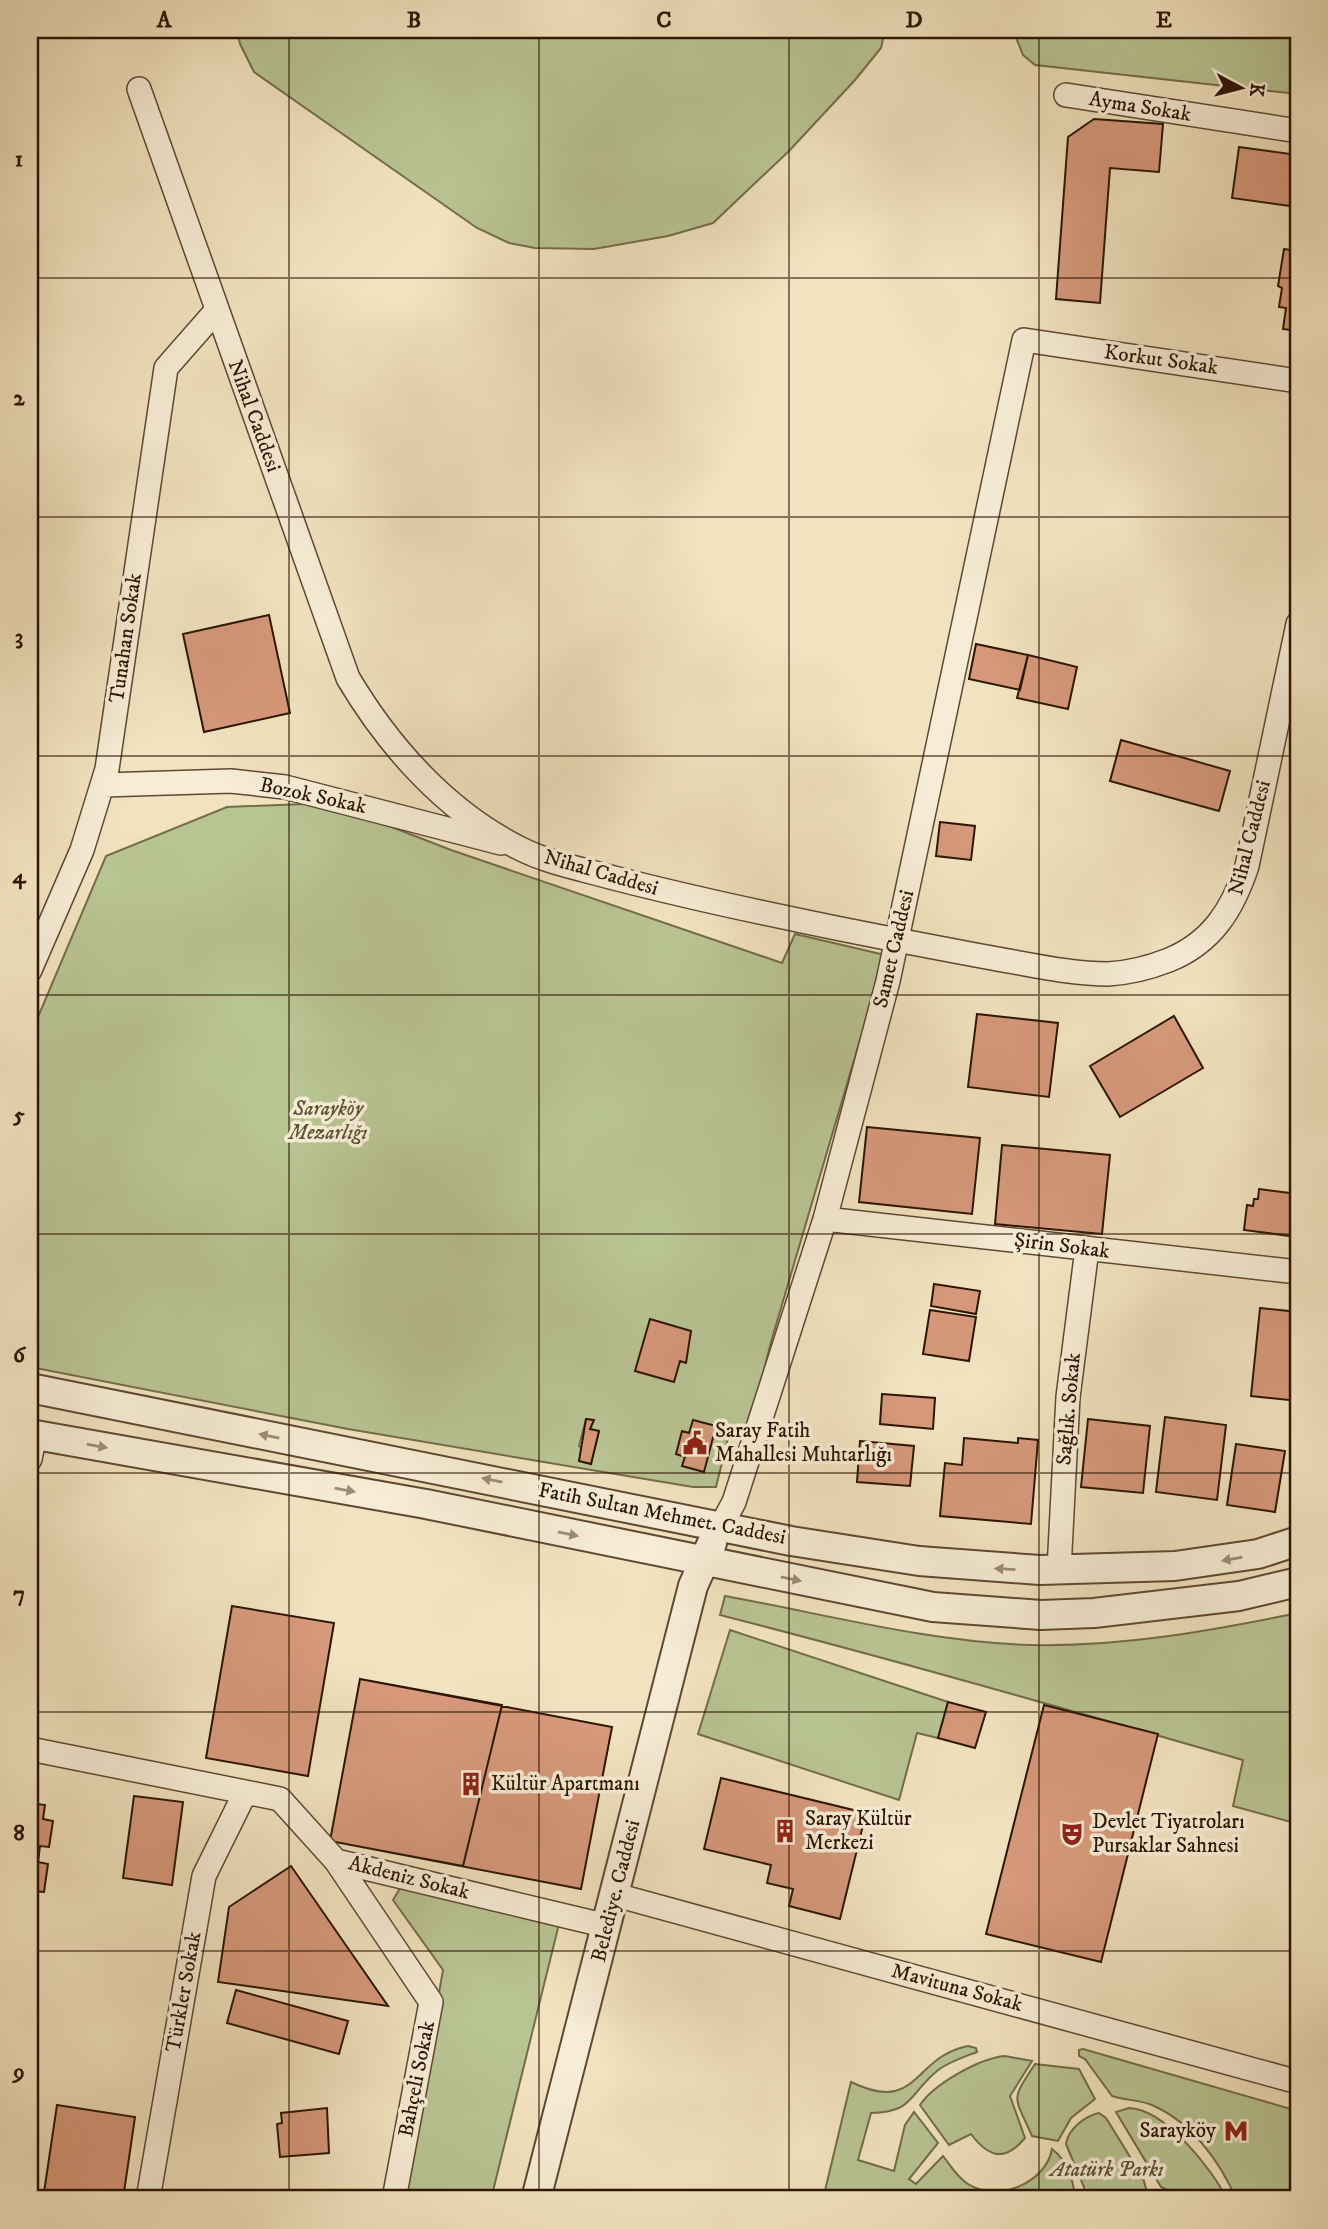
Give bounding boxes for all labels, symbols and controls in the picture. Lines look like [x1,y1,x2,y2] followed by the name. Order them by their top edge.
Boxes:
[156,6,173,35] text: A
[407,6,421,35] text: B
[656,6,672,35] text: C
[905,6,923,35] text: D
[1156,6,1172,35] text: E
[1206,52,1276,122] north arrow
[1244,82,1269,99] text: K
[1087,86,1193,128] street label: Ayma Sokak
[15,145,23,174] text: 1
[1102,339,1220,381] street label: Korkut Sokak
[222,356,286,476] street label: Nihal Caddesi
[13,384,25,413] text: 2
[104,571,148,705] street label: Tunahan Sokak
[15,623,23,652] text: 3
[257,772,369,820] street label: Bozok Sokak
[1223,778,1277,898] street label: Nihal Caddesi
[541,844,661,902] street label: Nihal Caddesi
[12,862,27,891] text: 4
[868,887,920,1011] street label: Samet Caddesi
[287,1096,368,1146] park label: Sarayköy Mezarlığı
[12,1101,25,1130] text: 5
[1013,1227,1112,1265] street label: Şirin Sokak
[13,1341,27,1370] text: 6
[1051,1351,1087,1466] street label: Sağlık. Sokak
[715,1418,892,1468] place label: Saray Fatih Mahallesi Muhtarlığı
[681,1429,709,1457] public building icon: Saray Fatih Mahallesi Muhtarlığı
[258,1430,280,1441] one-way arrow
[86,1441,108,1452] one-way arrow
[481,1474,503,1485] one-way arrow
[536,1477,788,1551] street label: Fatih Sultan Mehmet. Caddesi
[334,1485,356,1496] one-way arrow
[557,1529,579,1540] one-way arrow
[1221,1554,1243,1565] one-way arrow
[994,1563,1016,1574] one-way arrow
[780,1574,802,1585] one-way arrow
[13,1580,25,1609] text: 7
[457,1770,485,1798] building icon: Kültür Apartmanı
[491,1771,640,1797] place label: Kültür Apartmanı
[805,1806,912,1856] place label: Saray Kültür Merkezi
[1092,1809,1245,1859] place label: Devlet Tiyatroları Pursaklar Sahnesi
[586,1817,646,1965] street label: Belediye. Caddesi
[771,1817,799,1845] building icon: Saray Kültür Merkezi
[13,1819,25,1848] text: 8
[1058,1820,1086,1848] theatre icon: Devlet Tiyatroları Pursaklar Sahnesi
[346,1850,473,1906] street label: Akdeniz Sokak
[161,1929,207,2054] street label: Türkler Sokak
[889,1958,1026,2018] street label: Mavituna Sokak
[393,2018,441,2139] street label: Bahçeli Sokak
[11,2058,25,2087] text: 9
[1222,2117,1250,2145] metro station icon: Sarayköy
[1139,2118,1217,2144] place label: Sarayköy
[1049,2157,1164,2183] park label: Atatürk Parkı

